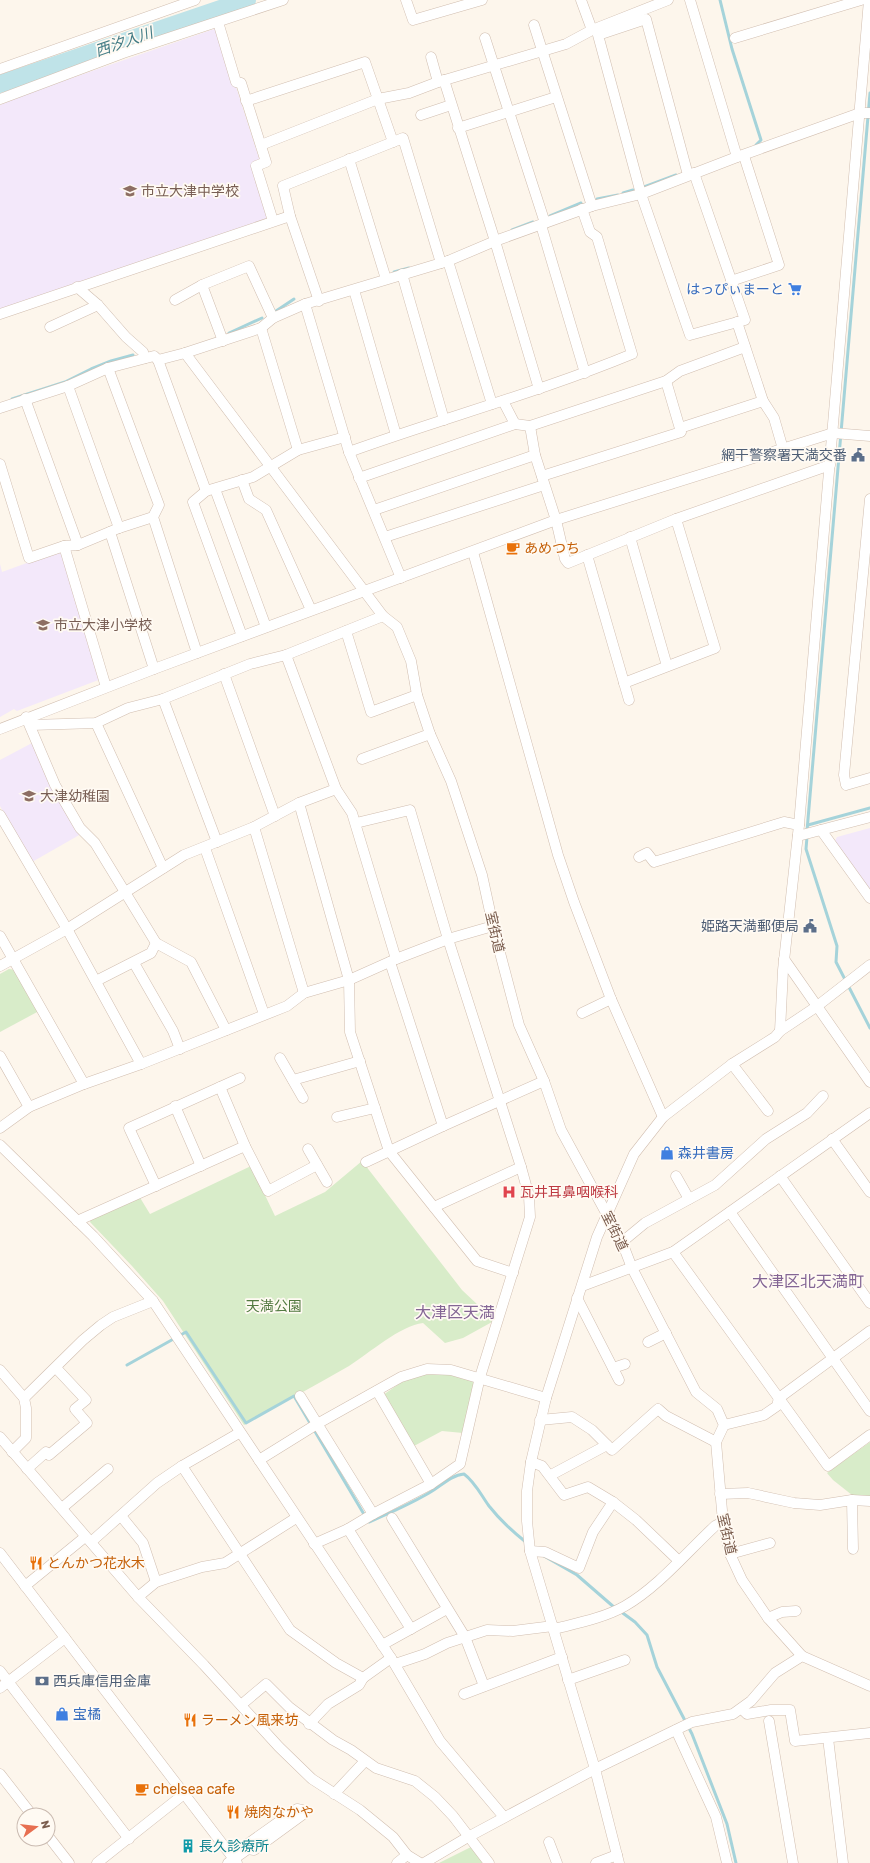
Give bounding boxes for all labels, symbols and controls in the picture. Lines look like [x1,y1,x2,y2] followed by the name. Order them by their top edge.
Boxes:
[93,23,157,60] water label: 西汐入川
[122,183,138,199] school or university icon: 市立大津中学校
[141,183,239,200] place label: 市立大津中学校
[686,281,784,298] place label: はっぴぃまーと
[787,281,803,297] supermarket icon: はっぴぃまーと
[721,447,847,464] place label: 網干警察署天満交番
[850,447,866,463] public building icon: 網干警察署天満交番
[505,540,521,556] cafe icon: あめつち
[524,540,580,557] place label: あめつち
[35,617,51,633] school or university icon: 市立大津小学校
[54,617,152,634] place label: 市立大津小学校
[21,788,37,804] school or university icon: 大津幼稚園
[40,788,110,805] place label: 大津幼稚園
[482,910,508,954] street label: 室街道
[701,918,799,935] place label: 姫路天満郵便局
[802,918,818,934] public building icon: 姫路天満郵便局
[659,1145,675,1161] shop icon: 森井書房
[678,1145,734,1162] place label: 森井書房
[501,1184,517,1200] hospital icon: 瓦井耳鼻咽喉科
[520,1184,618,1201] place label: 瓦井耳鼻咽喉科
[598,1209,631,1254] street label: 室街道
[752,1272,864,1291] district label: 大津区北天満町
[246,1298,302,1315] park label: 天満公園
[415,1303,495,1322] district label: 大津区天満
[714,1512,740,1556] street label: 室街道
[28,1555,44,1571] restaurant icon: とんかつ花水木
[47,1555,145,1572] place label: とんかつ花水木
[34,1673,50,1689] bank icon: 西兵庫信用金庫
[53,1673,151,1690] place label: 西兵庫信用金庫
[54,1706,70,1722] shop icon: 宝橘
[73,1706,101,1723] place label: 宝橘
[182,1712,198,1728] restaurant icon: ラーメン風来坊
[201,1712,298,1729] place label: ラーメン風来坊
[134,1781,150,1797] cafe icon: chelsea cafe
[153,1781,235,1798] place label: chelsea cafe
[225,1804,241,1820] restaurant icon: 焼肉なかや
[244,1804,314,1821] place label: 焼肉なかや
[16,1807,56,1847] north arrow
[38,1819,53,1830] text: N
[180,1838,196,1854] building icon: 長久診療所
[199,1838,269,1855] place label: 長久診療所

